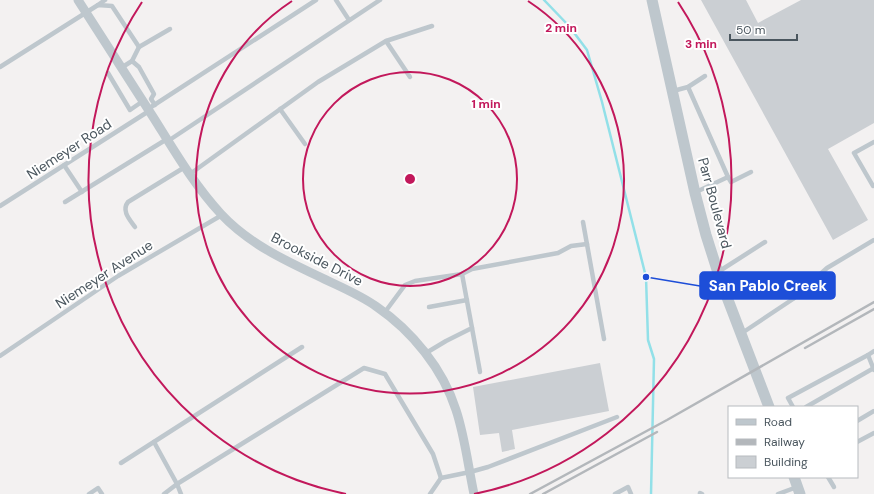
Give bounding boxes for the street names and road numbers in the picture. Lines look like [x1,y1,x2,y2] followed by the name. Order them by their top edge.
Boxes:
[23,115,115,183] street label: Niemeyer Road
[694,156,736,250] street label: Parr Boulevard
[268,228,366,290] street label: Brookside Drive
[52,236,156,312] street label: Niemeyer Avenue

